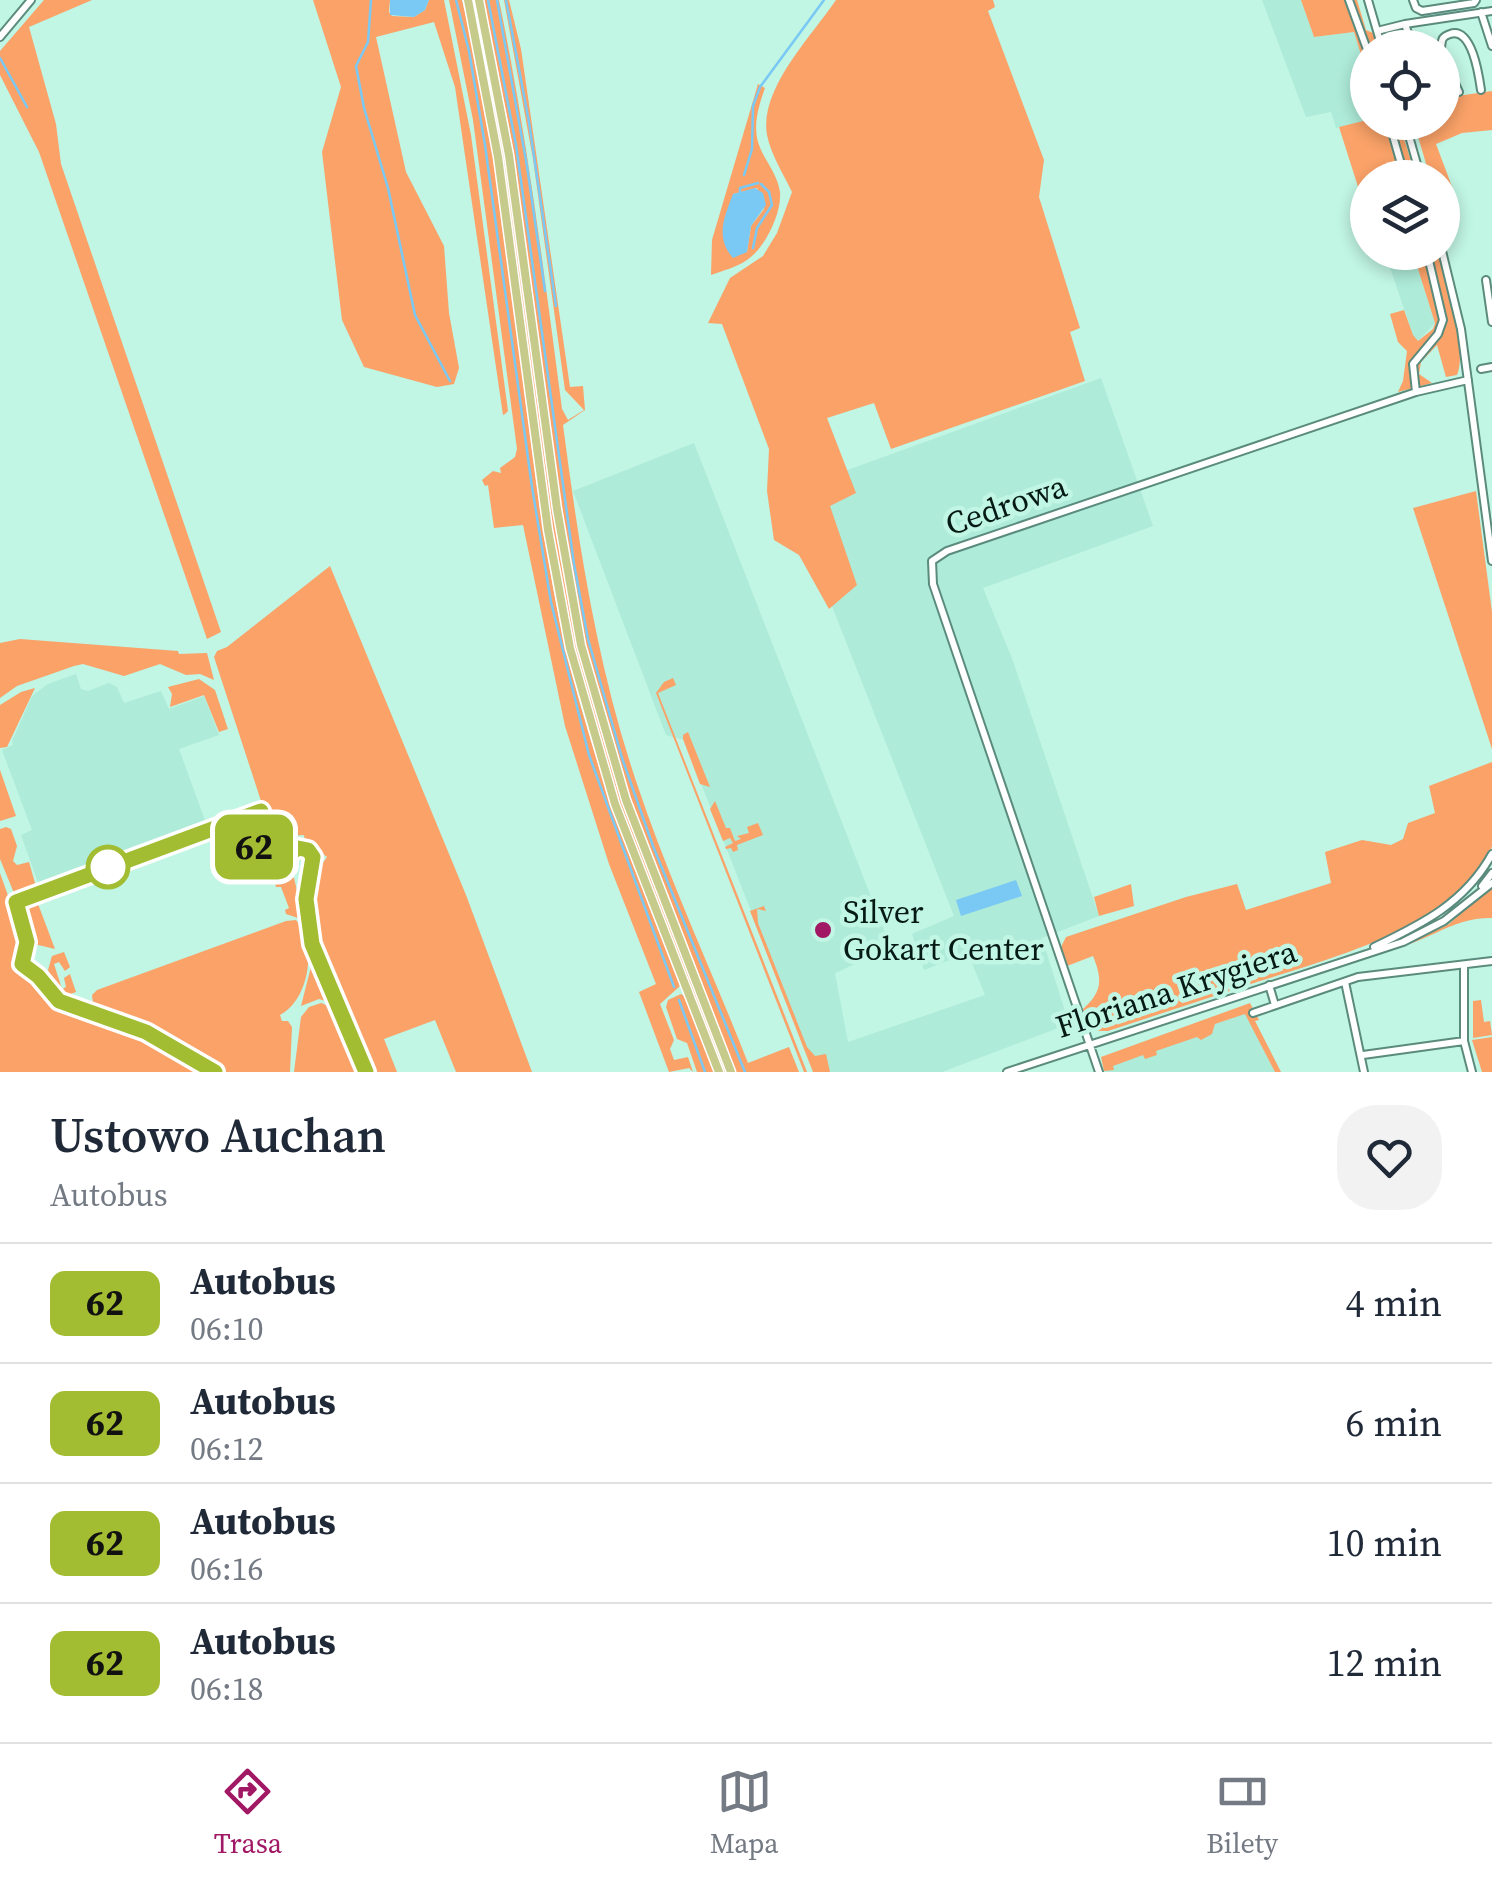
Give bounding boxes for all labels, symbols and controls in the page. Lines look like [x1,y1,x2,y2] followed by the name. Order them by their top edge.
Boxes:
[1350,30,1460,270] map controls
[1350,30,1460,140] button: locate
[1350,160,1460,270] button: layers
[939,464,1073,546] street label: Cedrowa
[209,814,299,880] line badge: 62
[235,823,273,871] text: 62
[87,846,129,888] unlabelled marker
[843,890,1044,971] place label: Silver Gokart Center
[812,919,834,941] marker: Silver Gokart Center
[1050,929,1303,1049] street label: Floriana Krygiera
[50,1102,386,1168] text: Ustowo Auchan
[1337,1105,1442,1210] button: heart
[50,1173,168,1217] text: Autobus
[190,1255,336,1307] text: Autobus
[1346,1277,1442,1329] text: 4 min
[86,1279,124,1327] text: 62
[190,1307,264,1351] text: 06:10
[190,1375,336,1427] text: Autobus
[1346,1397,1442,1449] text: 6 min
[86,1399,124,1447] text: 62
[190,1427,264,1471] text: 06:12
[190,1495,336,1547] text: Autobus
[1327,1517,1442,1569] text: 10 min
[86,1519,124,1567] text: 62
[190,1547,264,1591] text: 06:16
[190,1615,336,1667] text: Autobus
[1327,1637,1442,1689] text: 12 min
[86,1639,124,1687] text: 62
[190,1667,264,1711] text: 06:18
[214,1764,282,1862] tab: Trasa
[710,1764,779,1862] tab: Mapa
[1206,1764,1278,1862] tab: Bilety

